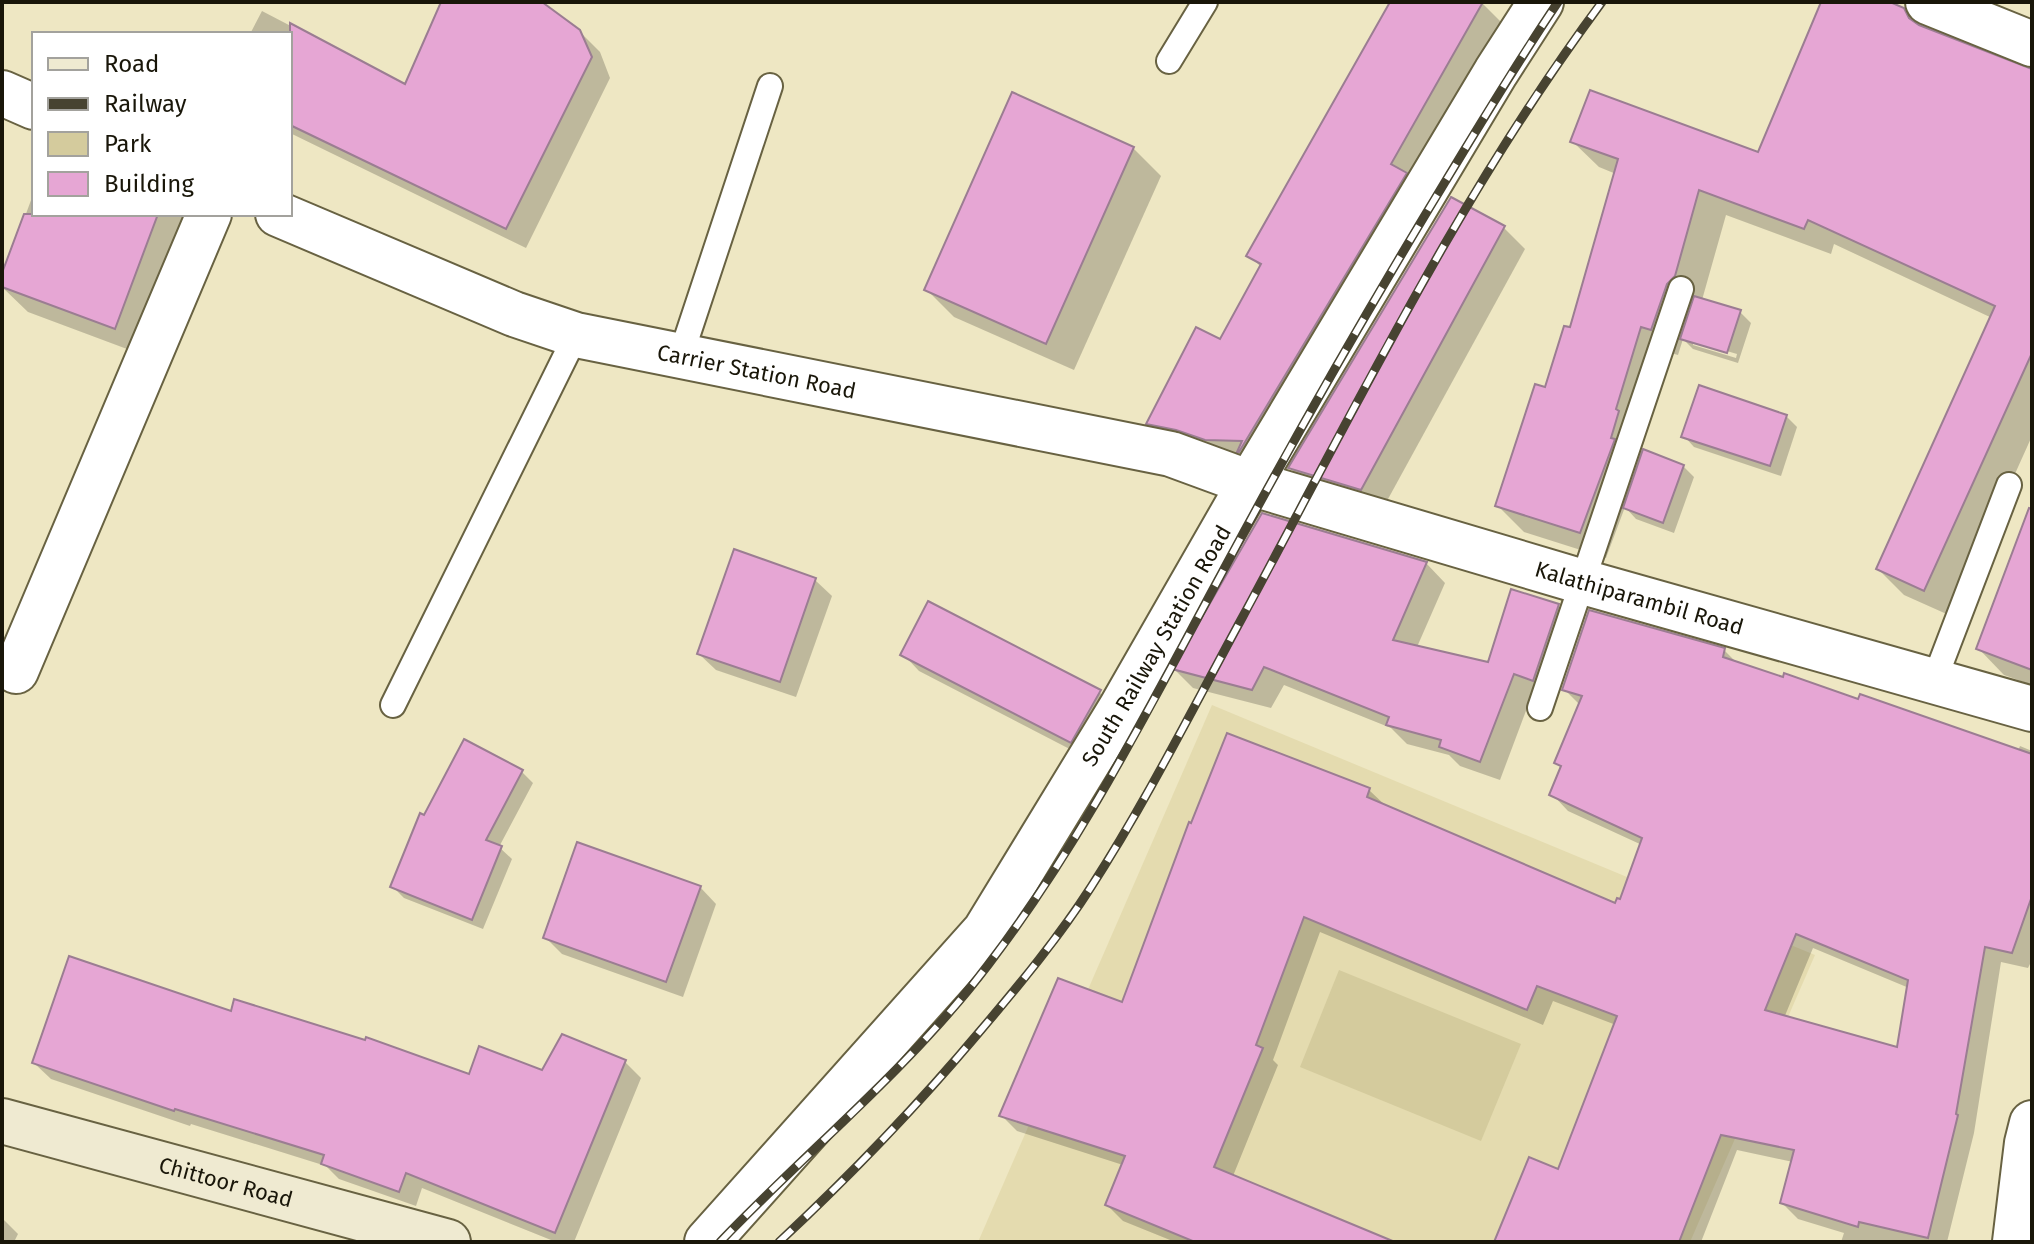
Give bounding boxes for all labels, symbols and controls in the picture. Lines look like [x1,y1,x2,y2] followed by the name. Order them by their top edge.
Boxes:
[32,32,292,216] legend
[104,50,159,78] text: Road
[104,90,187,118] text: Railway
[104,130,152,158] text: Park
[104,170,194,198] text: Building
[655,338,858,404] street label: Carrier Station Road
[1075,520,1237,771] street label: South Railway Station Road
[1532,555,1747,640] street label: Kalathiparambil Road
[156,1151,296,1213] street label: Chittoor Road

